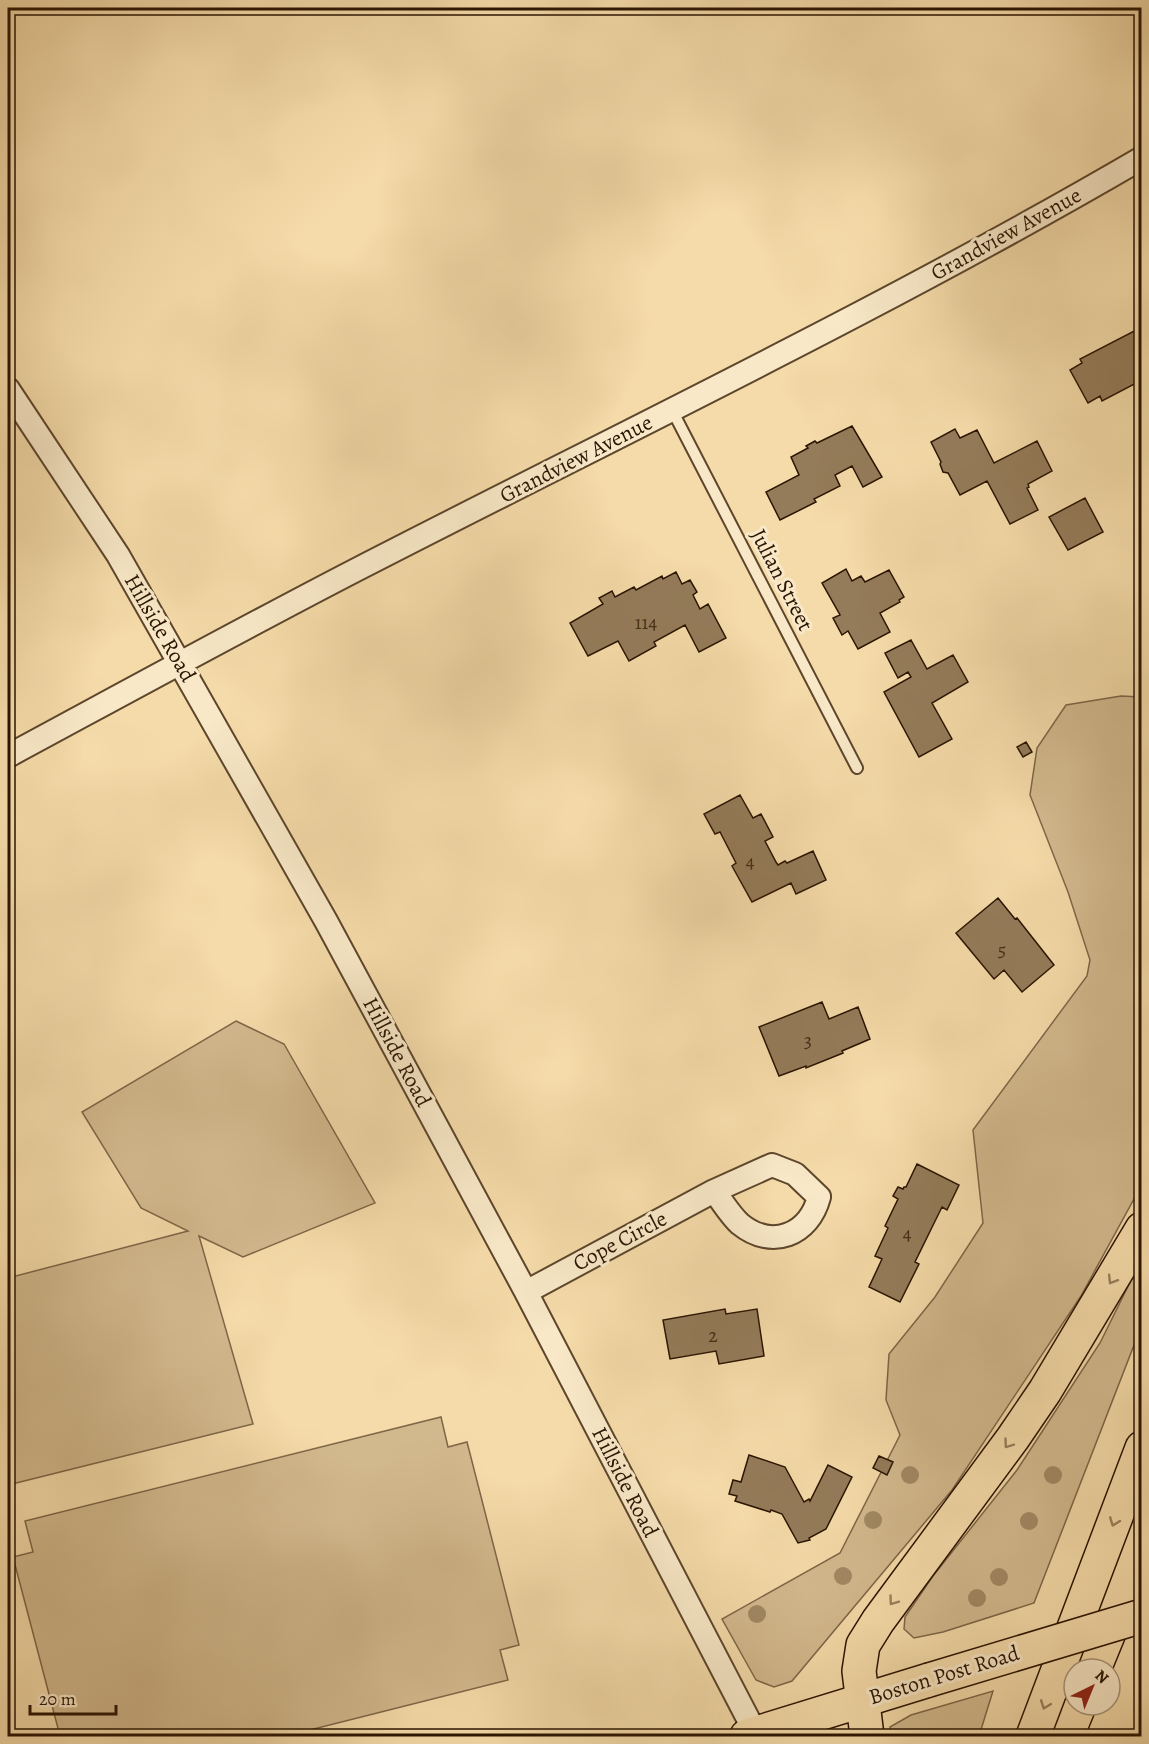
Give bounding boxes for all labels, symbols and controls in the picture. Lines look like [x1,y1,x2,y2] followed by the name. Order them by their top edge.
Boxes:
[925,180,1087,288] street label: Grandview Avenue
[494,408,658,510] street label: Grandview Avenue
[743,524,821,636] street label: Julian Street
[117,568,203,688] street label: Hillside Road
[635,609,657,636] house number: 114
[745,848,755,875] house number: 4
[998,936,1006,963] house number: 5
[356,992,439,1112] street label: Hillside Road
[804,1027,812,1054] house number: 3
[568,1204,672,1278] street label: Cope Circle
[902,1220,912,1247] house number: 4
[1108,1274,1120,1284] one-way arrow
[708,1322,718,1349] house number: 2
[584,1422,666,1543] street label: Hillside Road
[1005,1438,1016,1449] one-way arrow
[1108,1517,1121,1527] one-way arrow
[889,1595,900,1606] one-way arrow
[865,1638,1023,1712] street label: Boston Post Road
[1062,1657,1122,1717] north arrow
[1090,1665,1114,1689] text: N
[30,1678,116,1716] scale bar
[39,1687,76,1711] text: 20 m
[1040,1699,1052,1710] one-way arrow

